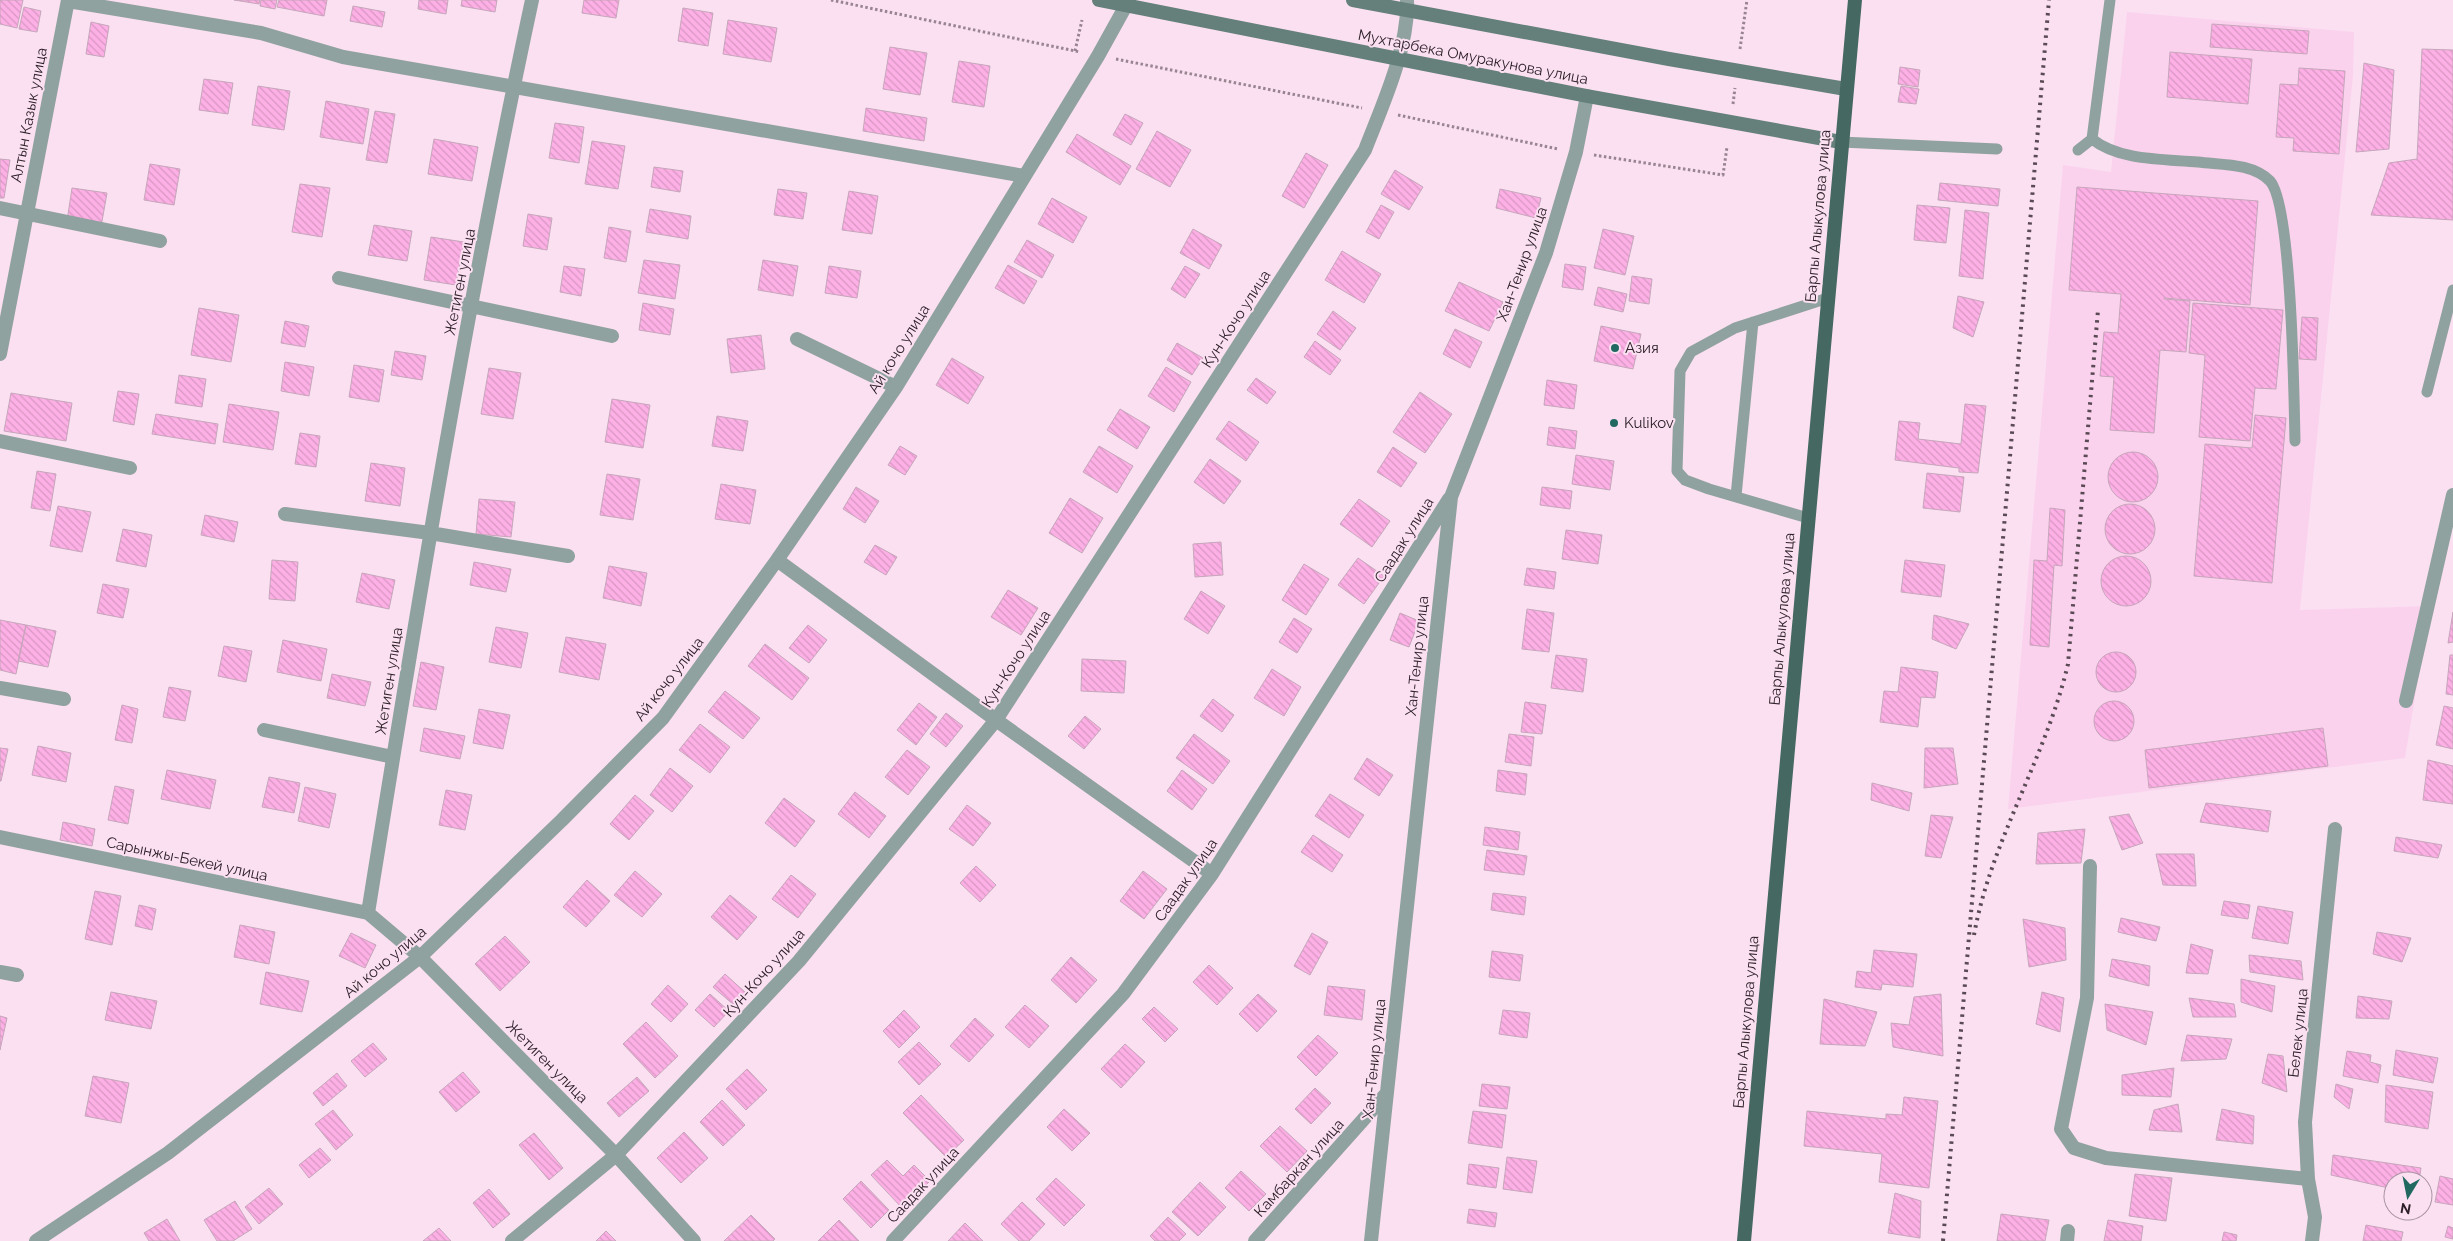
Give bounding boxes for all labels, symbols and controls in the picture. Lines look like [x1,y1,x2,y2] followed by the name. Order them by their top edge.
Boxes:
[1356,26,1590,88] street label: Мухтарбека Омуракунова улица
[7,46,51,184] street label: Алтын Казык улица
[1801,129,1835,303] street label: Барпы Алыкулова улица
[1493,204,1551,324] street label: Хан-Тенир улица
[441,227,479,337] street label: Жетиген улица
[1198,267,1274,371] street label: Кун-Кочо улица
[864,301,934,397] street label: Ай кочо улица
[1625,339,1659,357] place label: Азия
[1609,342,1621,354] marker: Азия
[1624,414,1674,432] place label: Kulikov
[1608,417,1620,429] marker: Kulikov
[1371,494,1437,586] street label: Саадак улица
[1765,532,1799,706] street label: Барпы Алыкулова улица
[1402,595,1432,717] street label: Хан-Тенир улица
[978,607,1054,711] street label: Кун-Кочо улица
[372,626,406,736] street label: Жетиген улица
[631,633,707,725] street label: Ай кочо улица
[105,833,269,885] street label: Сарынжы-Бекей улица
[1151,835,1221,925] street label: Саадак улица
[340,922,430,1002] street label: Ай кочо улица
[720,925,808,1021] street label: Кун-Кочо улица
[1729,935,1763,1109] street label: Барпы Алыкулова улица
[2284,988,2312,1078] street label: Белек улица
[1359,998,1389,1120] street label: Хан-Тенир улица
[502,1017,592,1107] street label: Жетиген улица
[1250,1115,1348,1221] street label: Камбаркан улица
[883,1143,963,1227] street label: Саадак улица
[2383,1171,2433,1221] north arrow
[2399,1200,2412,1218] text: N

